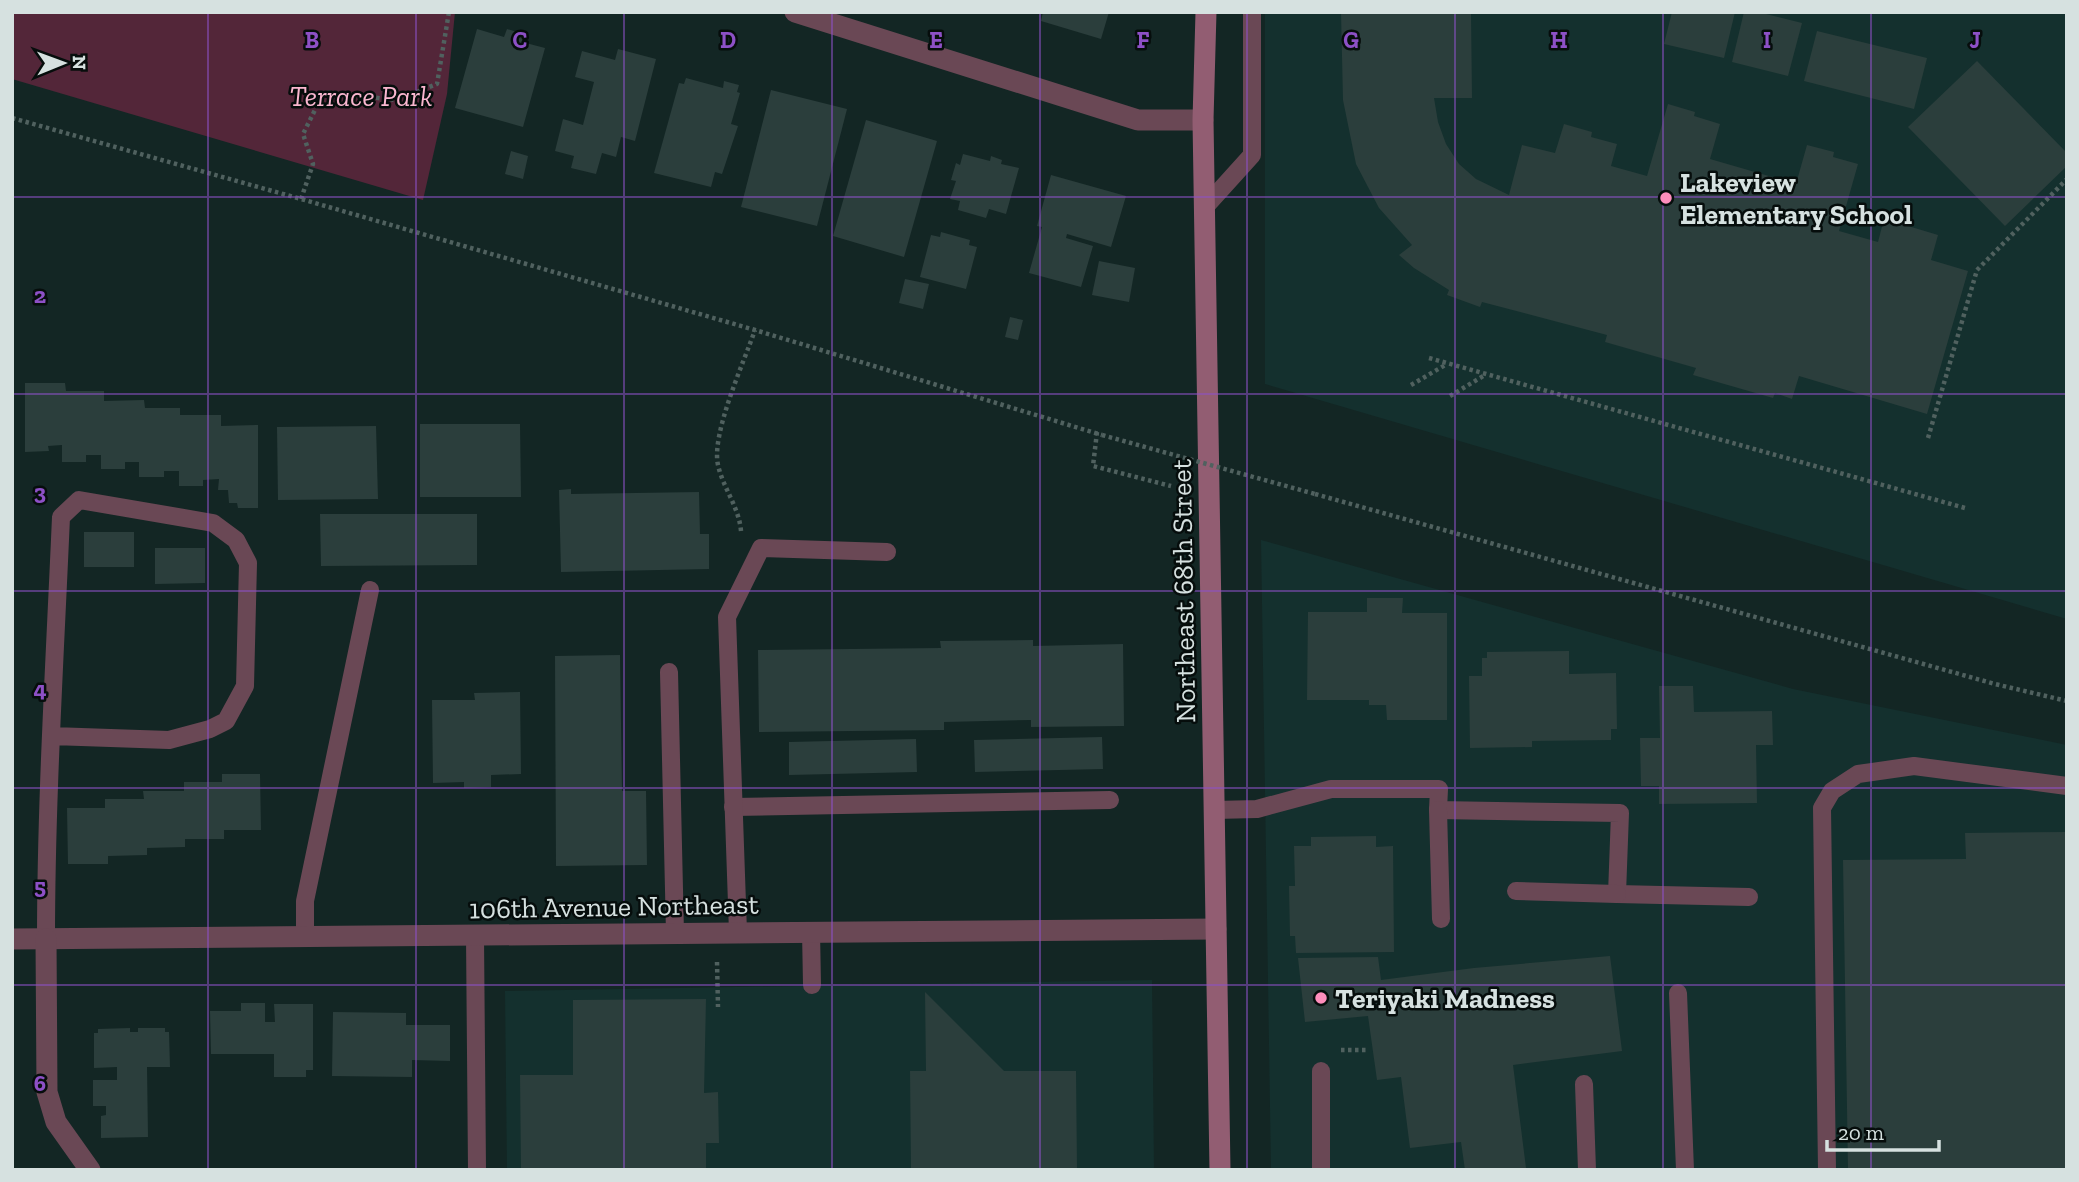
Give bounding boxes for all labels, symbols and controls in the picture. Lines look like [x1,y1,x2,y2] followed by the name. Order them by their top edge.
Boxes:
[305,26,319,54] text: B
[513,26,527,54] text: C
[720,26,736,54] text: D
[929,26,943,54] text: E
[1136,26,1150,54] text: F
[1343,26,1359,54] text: G
[1550,26,1568,54] text: H
[1763,26,1771,54] text: I
[1969,26,1981,54] text: J
[28,28,98,98] north arrow
[68,55,91,70] text: N
[290,80,432,113] park label: Terrace Park
[1680,166,1912,231] place label: Lakeview Elementary School
[1658,190,1674,206] marker: Lakeview Elementary School
[34,281,46,309] text: 2
[1165,458,1202,723] street label: Northeast 68th Street
[34,478,46,506] text: 3
[33,675,47,703] text: 4
[34,872,46,900] text: 5
[469,887,760,926] street label: 106th Avenue Northeast
[1335,982,1555,1015] place label: Teriyaki Madness
[1313,990,1329,1006] marker: Teriyaki Madness
[34,1069,46,1097] text: 6
[1827,1108,1939,1152] scale bar
[1838,1120,1884,1145] text: 20 m

